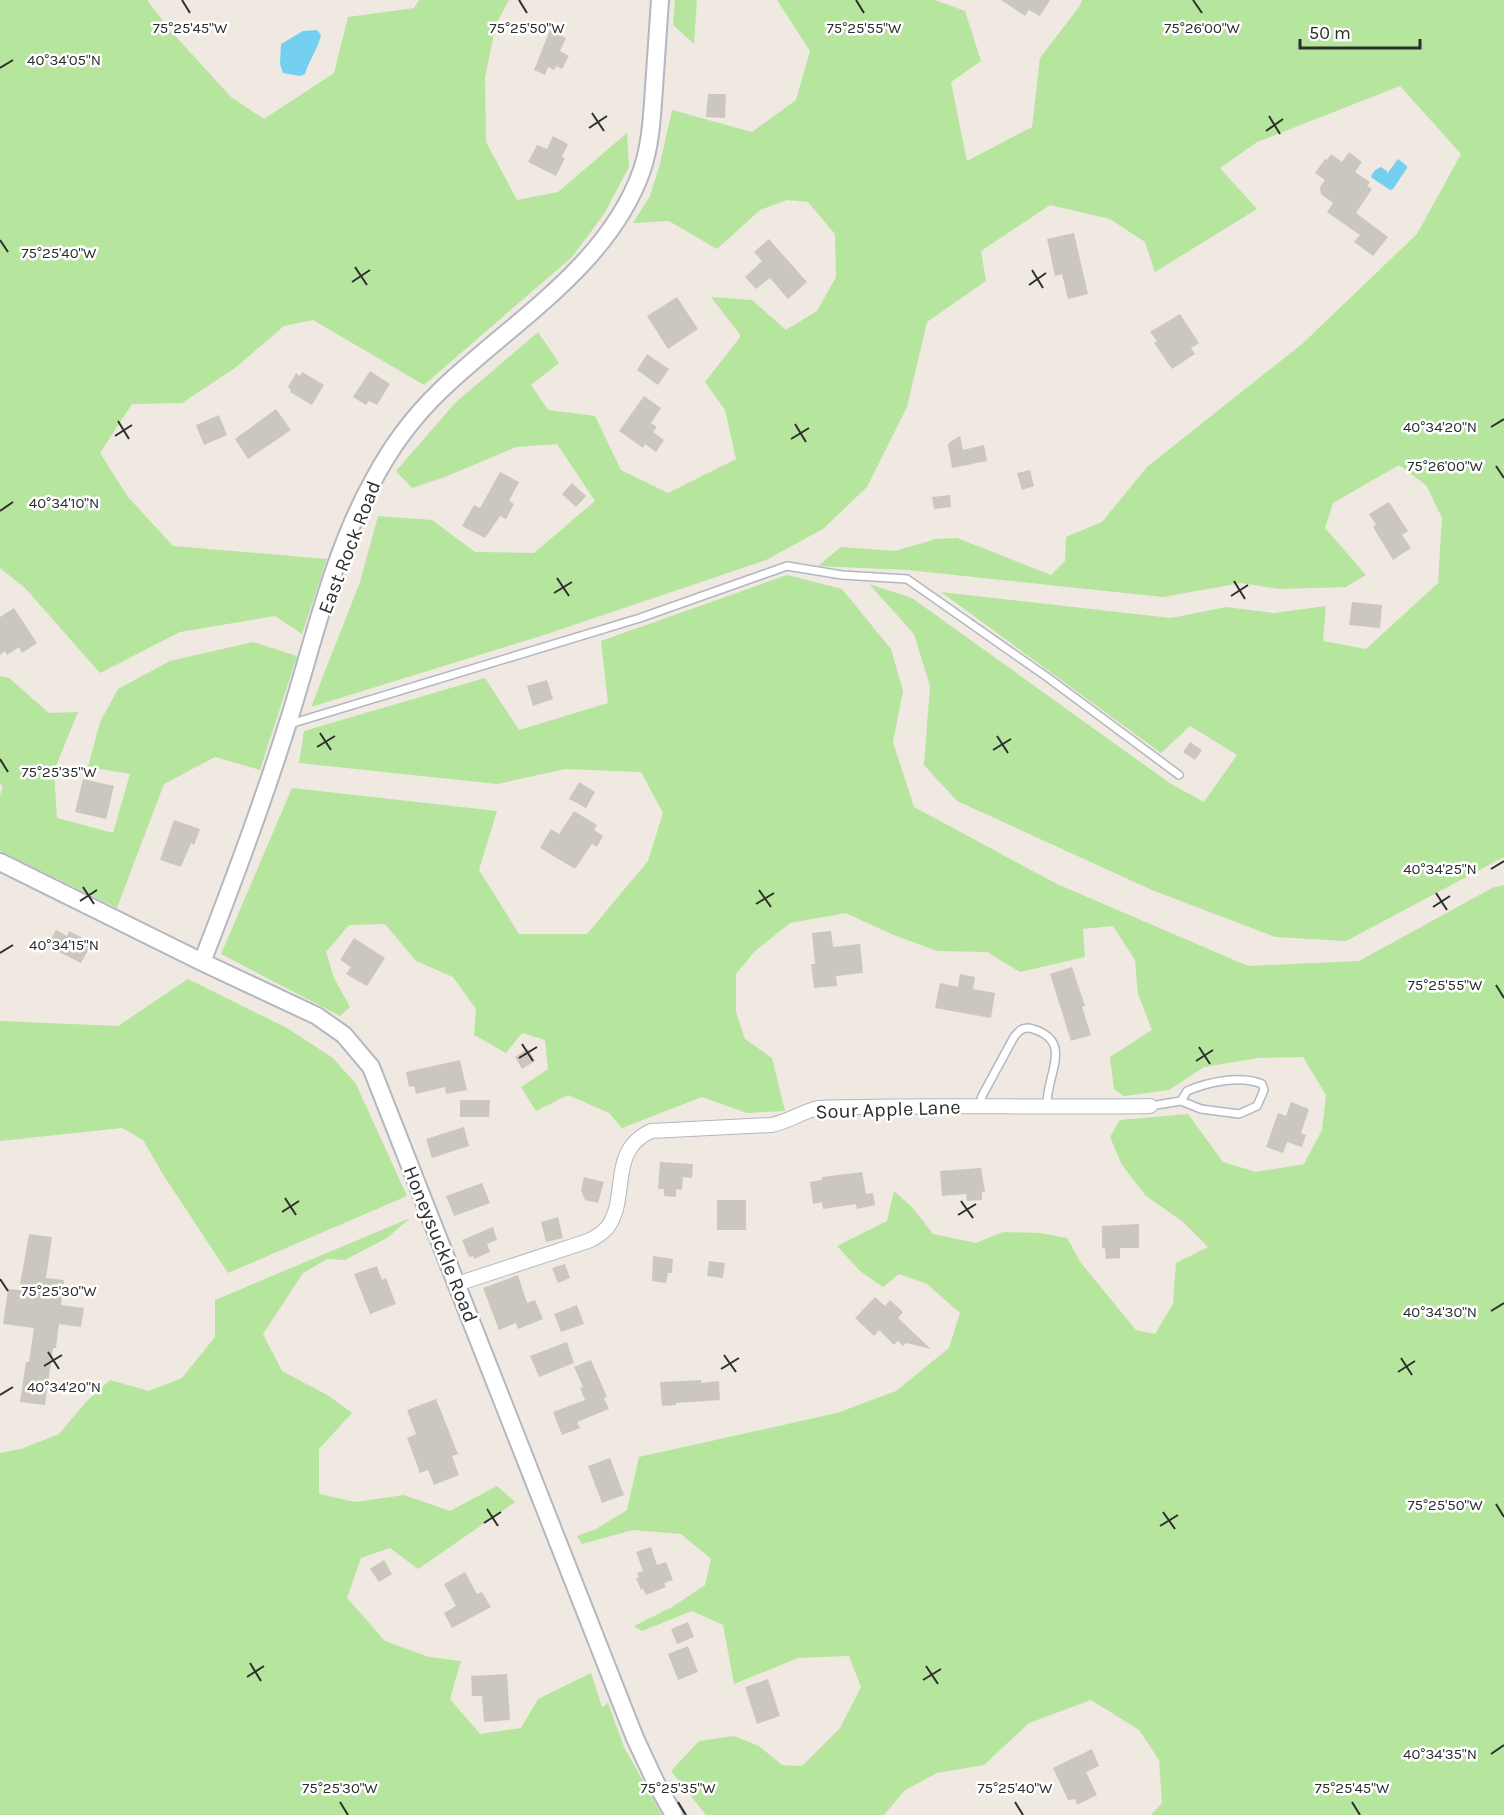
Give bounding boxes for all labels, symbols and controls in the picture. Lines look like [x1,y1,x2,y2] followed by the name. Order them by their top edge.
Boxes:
[1300,12,1420,50] scale bar
[153,19,228,37] text: 75°25'45"W
[489,19,565,37] text: 75°25'50"W
[827,19,902,37] text: 75°25'55"W
[1164,19,1240,37] text: 75°26'00"W
[1309,22,1351,44] text: 50 m
[27,51,101,69] text: 40°34'05"N
[21,244,97,262] text: 75°25'40"W
[1403,418,1477,436] text: 40°34'20"N
[1407,457,1483,475] text: 75°26'00"W
[314,477,385,617] street label: East Rock Road
[29,494,99,512] text: 40°34'10"N
[21,763,97,781] text: 75°25'35"W
[1403,860,1477,878] text: 40°34'25"N
[29,936,99,954] text: 40°34'15"N
[1408,976,1483,994] text: 75°25'55"W
[815,1095,961,1124] street label: Sour Apple Lane
[399,1163,482,1326] street label: Honeysuckle Road
[21,1282,97,1300] text: 75°25'30"W
[1403,1303,1477,1321] text: 40°34'30"N
[27,1378,101,1396] text: 40°34'20"N
[1407,1496,1483,1514] text: 75°25'50"W
[1403,1745,1477,1763] text: 40°34'35"N
[302,1779,378,1797] text: 75°25'30"W
[640,1779,716,1797] text: 75°25'35"W
[977,1779,1053,1797] text: 75°25'40"W
[1315,1779,1390,1797] text: 75°25'45"W

